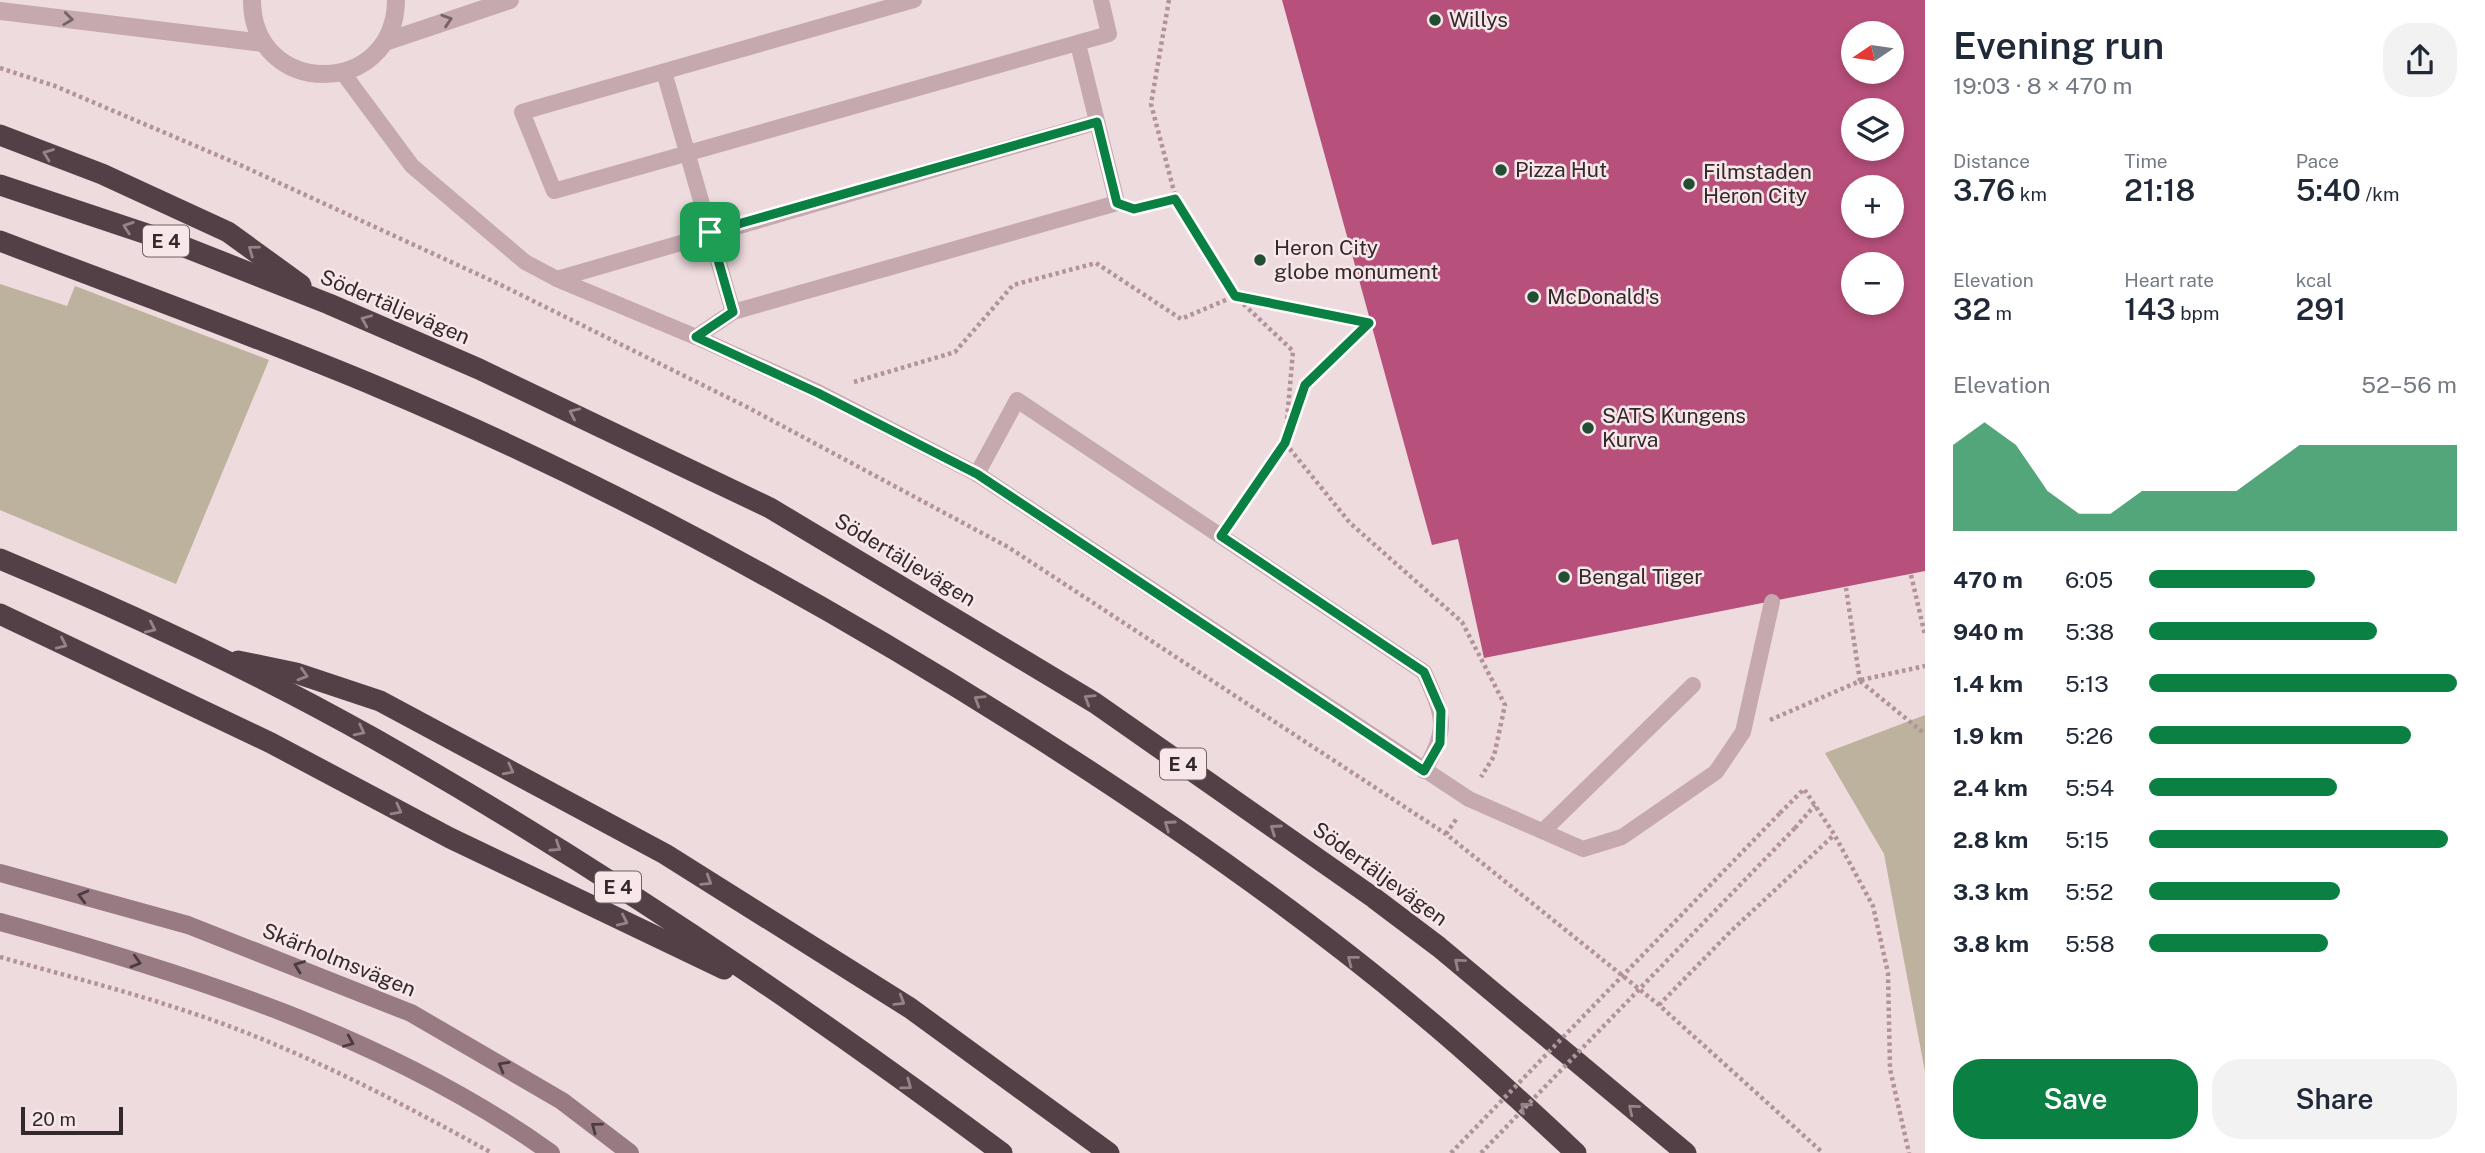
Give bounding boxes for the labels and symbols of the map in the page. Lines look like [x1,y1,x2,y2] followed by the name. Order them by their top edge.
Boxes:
[1449,7,1508,32] place label: Willys
[62,12,74,27] one-way arrow
[1427,12,1443,28] marker: Willys
[441,13,453,28] one-way arrow
[1841,21,1904,84] north arrow
[43,148,55,162] one-way arrow
[1515,157,1607,182] place label: Pizza Hut
[1703,159,1812,208] place label: Filmstaden Heron City
[1493,162,1509,178] marker: Pizza Hut
[1681,176,1697,192] marker: Filmstaden Heron City
[680,202,740,262] pin
[122,221,134,235] one-way arrow
[143,226,189,256] road number: E 4
[1274,235,1439,284] place label: Heron City globe monument
[248,246,261,258] one-way arrow
[1252,252,1268,268] marker: Heron City globe monument
[317,264,474,349] street label: Södertäljevägen
[1547,284,1659,309] place label: McDonald's
[1525,289,1541,305] marker: McDonald's
[361,314,374,328] one-way arrow
[1602,403,1746,452] place label: SATS Kungens Kurva
[569,407,581,421] one-way arrow
[1580,420,1596,436] marker: SATS Kungens Kurva
[830,508,980,612] street label: Södertäljevägen
[1578,564,1702,589] place label: Bengal Tiger
[1556,569,1572,585] marker: Bengal Tiger
[144,620,156,634] one-way arrow
[55,635,67,649] one-way arrow
[297,667,309,682] one-way arrow
[1083,694,1096,707] one-way arrow
[974,696,987,709] one-way arrow
[353,723,365,737] one-way arrow
[1160,748,1206,779] road number: E 4
[501,762,514,775] one-way arrow
[390,802,402,815] one-way arrow
[1308,816,1452,931] street label: Södertäljevägen
[1164,821,1177,833] one-way arrow
[1270,825,1283,837] one-way arrow
[548,839,561,852] one-way arrow
[595,872,641,902] road number: E 4
[700,873,713,886] one-way arrow
[77,890,89,904] one-way arrow
[616,913,628,927] one-way arrow
[259,917,419,1002] street label: Skärholmsvägen
[130,954,142,969] one-way arrow
[1348,955,1360,968] one-way arrow
[1454,959,1467,971] one-way arrow
[294,961,306,975] one-way arrow
[893,993,906,1006] one-way arrow
[342,1034,354,1048] one-way arrow
[497,1062,510,1075] one-way arrow
[899,1076,912,1089] one-way arrow
[1520,1103,1533,1115] one-way arrow
[21,1104,122,1136] scale bar
[1629,1105,1642,1117] one-way arrow
[591,1123,604,1135] one-way arrow

